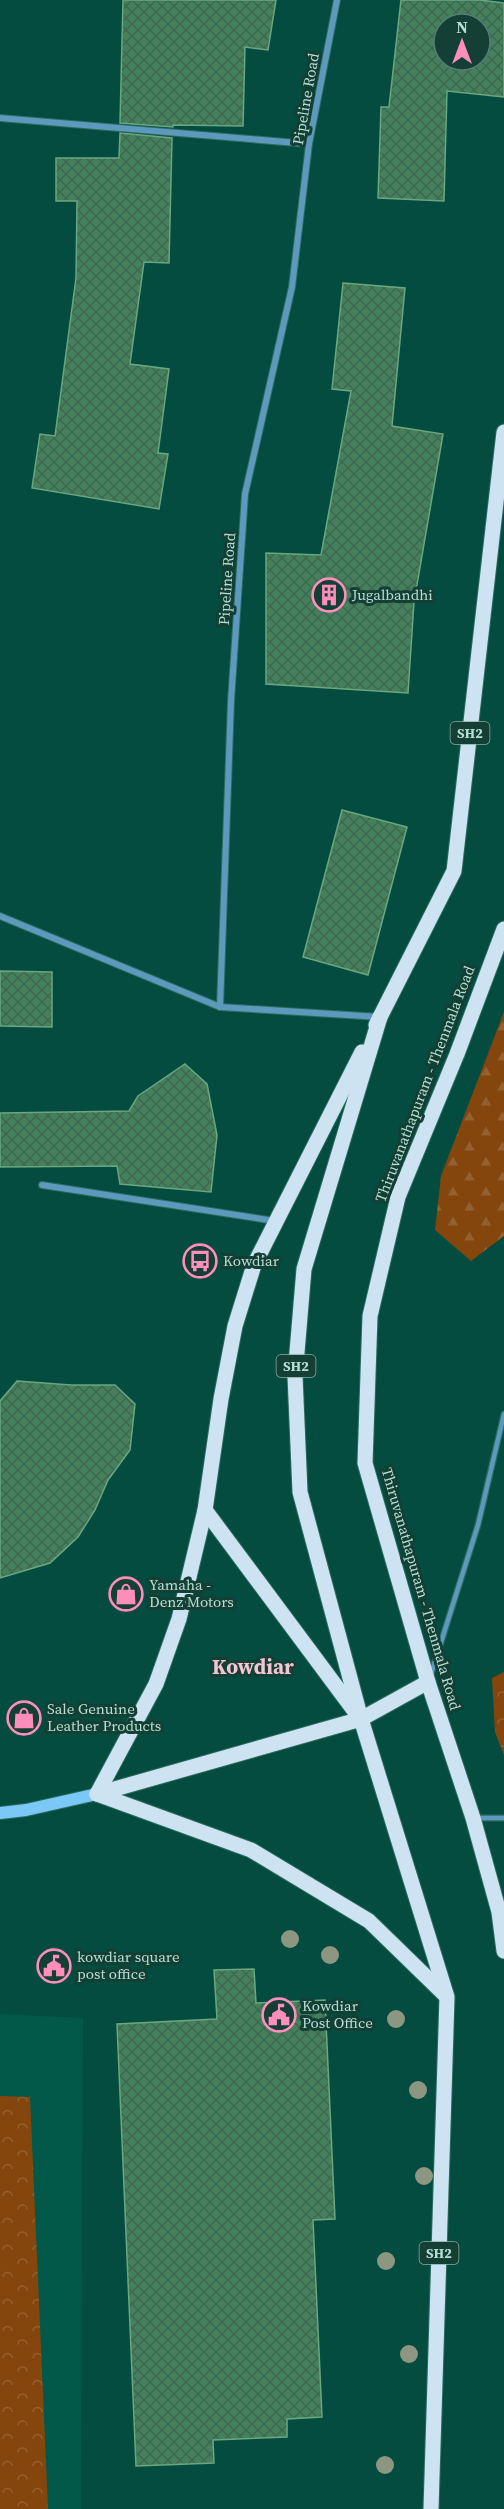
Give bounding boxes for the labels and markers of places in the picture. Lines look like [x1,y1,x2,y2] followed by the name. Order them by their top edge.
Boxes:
[311,577,347,613] building icon: Jugalbandhi
[351,584,433,605] place label: Jugalbandhi
[182,1243,218,1279] bus stop icon: Kowdiar
[223,1250,280,1271] place label: Kowdiar
[149,1574,234,1612] place label: Yamaha - Denz Motors
[108,1576,144,1612] shop icon: Yamaha - Denz Motors
[47,1698,161,1736] place label: Sale Genuine Leather Products
[6,1700,42,1736] shop icon: Sale Genuine Leather Products
[77,1946,180,1984] place label: kowdiar square post office
[36,1948,72,1984] public building icon: kowdiar square post office
[302,1995,373,2033] place label: Kowdiar Post Office
[261,1997,297,2033] public building icon: Kowdiar Post Office

